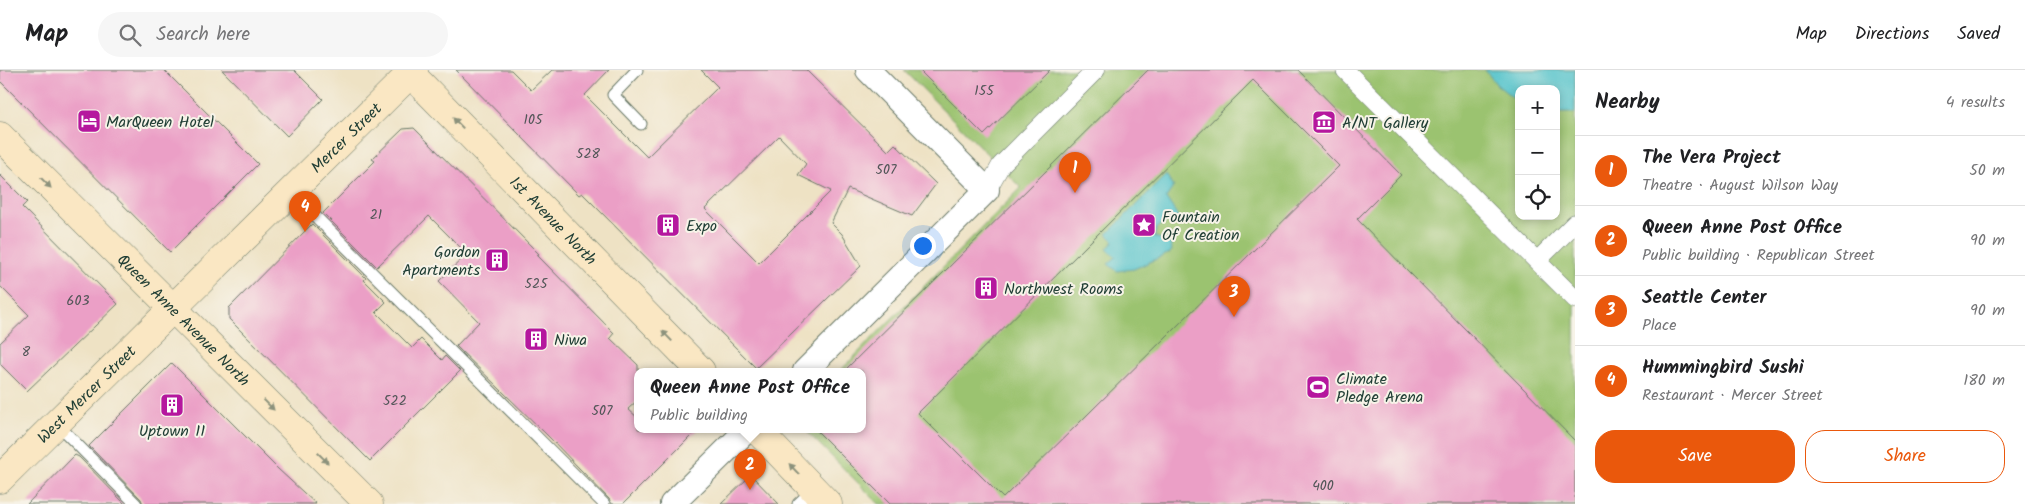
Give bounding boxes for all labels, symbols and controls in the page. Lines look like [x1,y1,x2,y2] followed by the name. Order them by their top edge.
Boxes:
[98,12,448,57] search box
[25,15,68,54] text: Map
[156,20,250,50] text: Search here
[1795,20,1827,49] text: Map
[1855,20,1929,49] text: Directions
[1957,20,2000,49] text: Saved
[116,21,144,49] icon: search
[974,80,995,102] house number: 155
[1515,85,1560,220] map controls
[1515,85,1560,130] button: +
[1595,86,1660,119] text: Nearby
[1946,90,2005,115] text: 4 results
[305,97,389,180] street label: Mercer Street
[76,108,102,134] hotel icon: MarQueen Hotel
[524,109,544,131] house number: 105
[1311,109,1337,135] museum icon: A/NT Gallery
[106,110,214,135] place label: MarQueen Hotel
[1342,111,1429,136] place label: A/NT Gallery
[453,118,465,130] one-way arrow
[1515,130,1560,175] button: −
[576,143,601,165] house number: 528
[1642,143,1781,173] text: The Vera Project
[1059,152,1091,193] pin: 1
[1609,158,1613,183] text: 1
[1969,158,2005,183] text: 50 m
[876,159,897,181] house number: 507
[503,171,602,272] street label: 1st Avenue North
[1642,173,1838,198] text: Theatre · August Wilson Way
[1515,175,1560,220] button: locate
[40,177,52,189] one-way arrow
[289,191,321,232] pin: 4
[370,204,382,226] house number: 21
[1162,205,1240,248] place label: Fountain Of Creation
[655,212,681,238] building icon: Expo
[1131,212,1157,238] place icon: Fountain Of Creation
[1642,213,1842,243] text: Queen Anne Post Office
[686,214,717,239] place label: Expo
[1606,228,1616,253] text: 2
[1970,228,2005,253] text: 90 m
[910,233,936,259] your location
[402,240,480,283] place label: Gordon Apartments
[1642,243,1875,268] text: Public building · Republican Street
[484,247,510,273] building icon: Gordon Apartments
[111,248,255,393] street label: Queen Anne Avenue North
[524,273,549,295] house number: 525
[973,275,999,301] building icon: Northwest Rooms
[1218,276,1250,317] pin: 3
[1004,277,1123,302] place label: Northwest Rooms
[1642,283,1766,313] text: Seattle Center
[67,290,89,312] house number: 603
[1607,298,1615,323] text: 3
[1970,298,2005,323] text: 90 m
[1642,313,1676,338] text: Place
[523,326,549,352] building icon: Niwa
[554,328,587,353] place label: Niwa
[661,331,673,343] one-way arrow
[32,340,143,450] street label: West Mercer Street
[22,341,31,363] house number: 8
[1642,353,1804,383] text: Hummingbird Sushi
[1336,367,1423,410] place label: Climate Pledge Arena
[634,368,866,433] popup
[1607,368,1615,393] text: 4
[1963,368,2005,393] text: 180 m
[650,373,850,403] text: Queen Anne Post Office
[1305,374,1331,400] sports icon: Climate Pledge Arena
[1642,383,1823,408] text: Restaurant · Mercer Street
[383,390,407,412] house number: 522
[159,392,185,418] building icon: Uptown 11
[263,399,275,411] one-way arrow
[592,400,613,422] house number: 507
[650,403,748,428] text: Public building
[139,419,205,444] place label: Uptown 11
[1595,430,1795,483] button: Save
[1805,430,2005,483] button: Share
[734,449,766,490] pin: 2
[316,452,328,464] one-way arrow
[788,463,800,475] one-way arrow
[1312,475,1334,497] house number: 400

